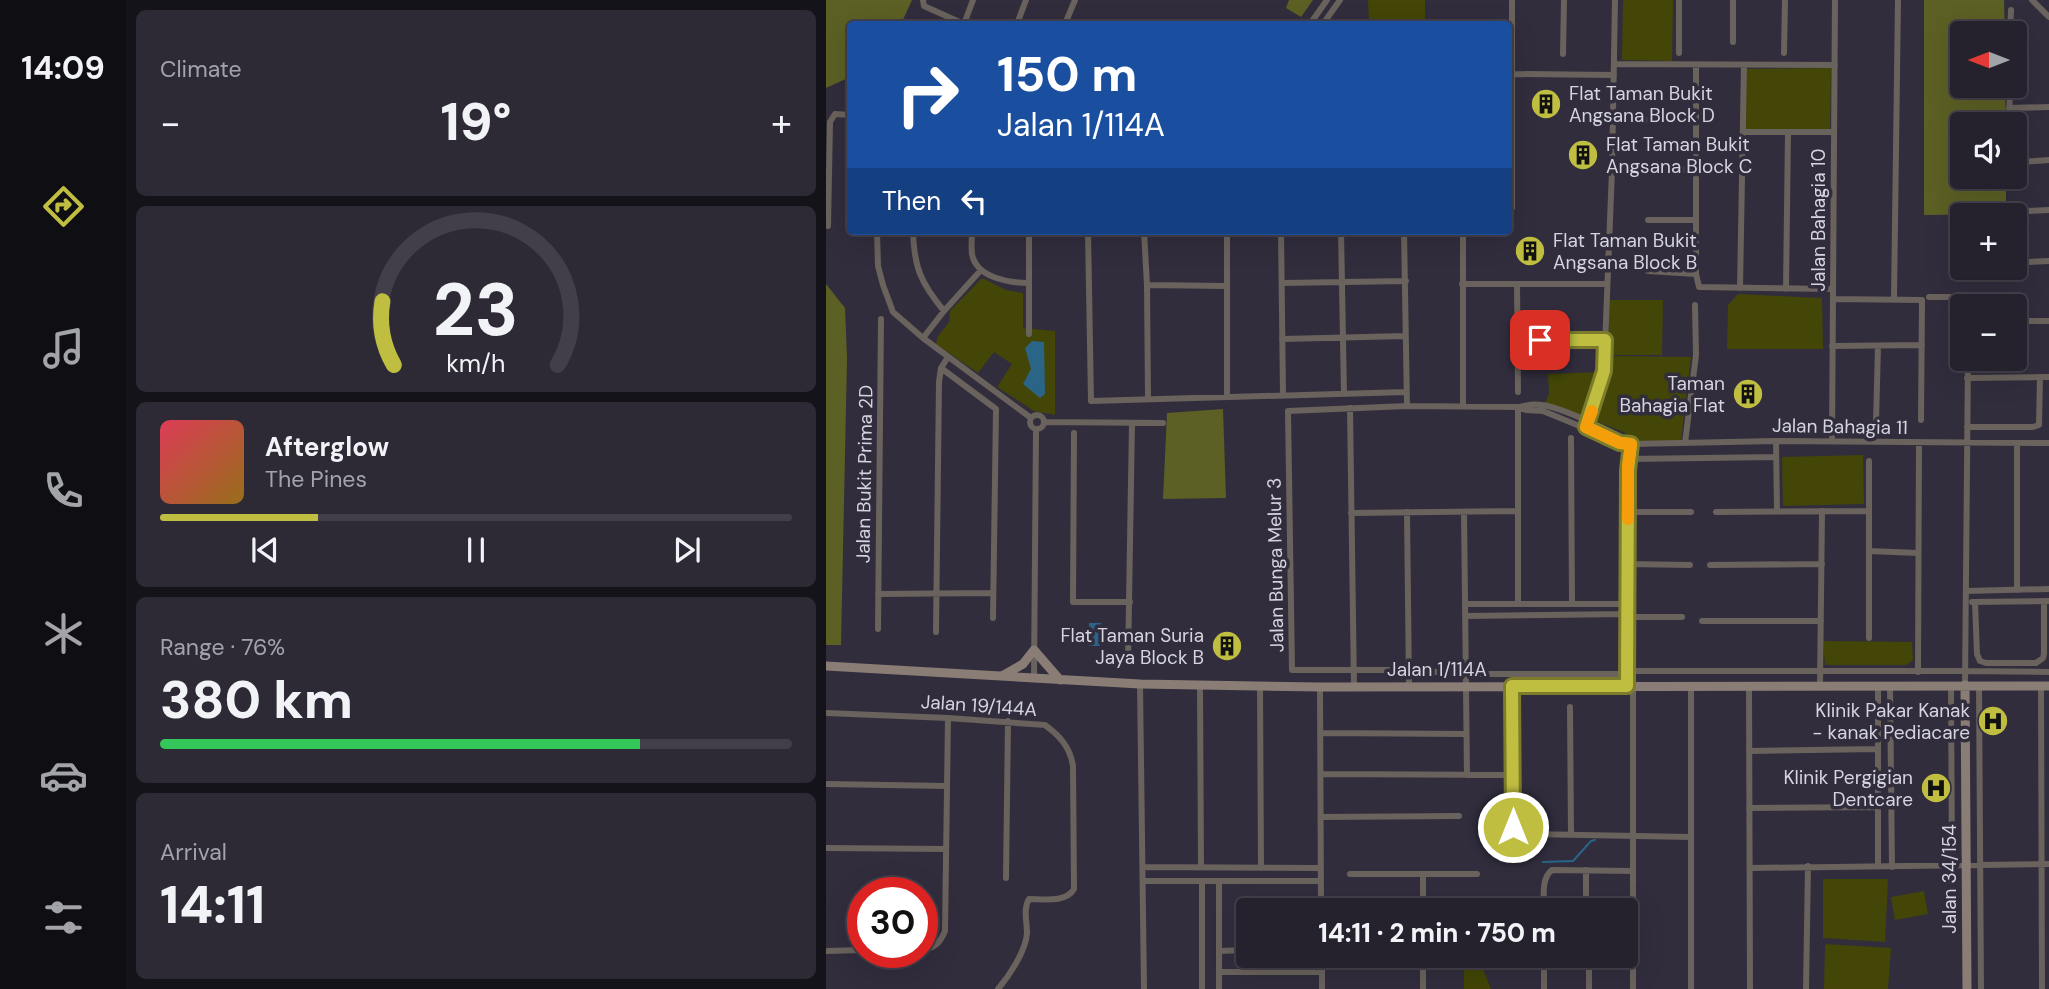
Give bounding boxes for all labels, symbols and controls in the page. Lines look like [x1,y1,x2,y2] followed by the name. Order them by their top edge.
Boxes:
[1950,21,2026,98] north arrow
[1950,21,2027,371] map controls
[997,42,1137,106] text: 150 m
[21,47,105,89] text: 14:09
[882,49,973,140] icon: right
[160,54,242,84] text: Climate
[1569,81,1715,128] place label: Flat Taman Bukit Angsana Block D
[1529,87,1563,121] building icon: Flat Taman Bukit Angsana Block D
[440,88,512,156] text: 19°
[160,98,181,148] text: −
[771,98,792,148] text: +
[997,104,1165,146] text: Jalan 1/114A
[1950,112,2027,189] button: sound
[1606,132,1752,179] place label: Flat Taman Bukit Angsana Block C
[1566,138,1600,172] building icon: Flat Taman Bukit Angsana Block C
[1806,149,1831,291] street label: Jalan Bahagia 10
[39,182,88,231] icon: directions
[955,182,993,220] icon: left
[882,184,941,218] text: Then
[1950,203,2027,280] button: +
[1553,228,1697,275] place label: Flat Taman Bukit Angsana Block B
[1513,234,1547,268] building icon: Flat Taman Bukit Angsana Block B
[433,263,519,358] text: 23
[1950,294,2027,371] button: −
[1510,310,1570,370] pin
[1521,321,1559,359] icon: arrive
[39,324,88,373] icon: music
[446,346,506,379] text: km/h
[1619,371,1725,418] place label: Taman Bahagia Flat
[1731,377,1765,411] building icon: Taman Bahagia Flat
[850,385,879,563] street label: Jalan Bukit Prima 2D
[1772,413,1908,440] street label: Jalan Bahagia 11
[265,430,389,464] text: Afterglow
[265,464,367,494] text: The Pines
[39,466,88,515] icon: phone
[1261,477,1290,653] street label: Jalan Bunga Melur 3
[246,531,284,569] icon: previous
[457,531,495,569] icon: pause
[668,531,706,569] icon: next
[39,609,88,658] icon: climate
[1060,623,1204,670] place label: Flat Taman Suria Jaya Block B
[1210,629,1244,663] building icon: Flat Taman Suria Jaya Block B
[160,632,285,662] text: Range · 76%
[1387,657,1487,682] street label: Jalan 1/114A
[160,666,353,734] text: 380 km
[920,689,1038,722] street label: Jalan 19/144A
[1812,698,1970,745] place label: Klinik Pakar Kanak - kanak Pediacare
[1976,704,2010,738] hospital icon: Klinik Pakar Kanak - kanak Pediacare
[39,751,88,800] icon: car
[1783,765,1913,812] place label: Klinik Pergigian Dentcare
[1919,771,1953,805] hospital icon: Klinik Pergigian Dentcare
[1476,790,1550,864] position arrow
[1937,824,1962,934] street label: Jalan 34/154
[160,837,227,867] text: Arrival
[160,871,265,939] text: 14:11
[847,877,938,968] speed limit sign: 30
[39,893,88,942] icon: filters
[1318,916,1556,950] text: 14:11 · 2 min · 750 m

